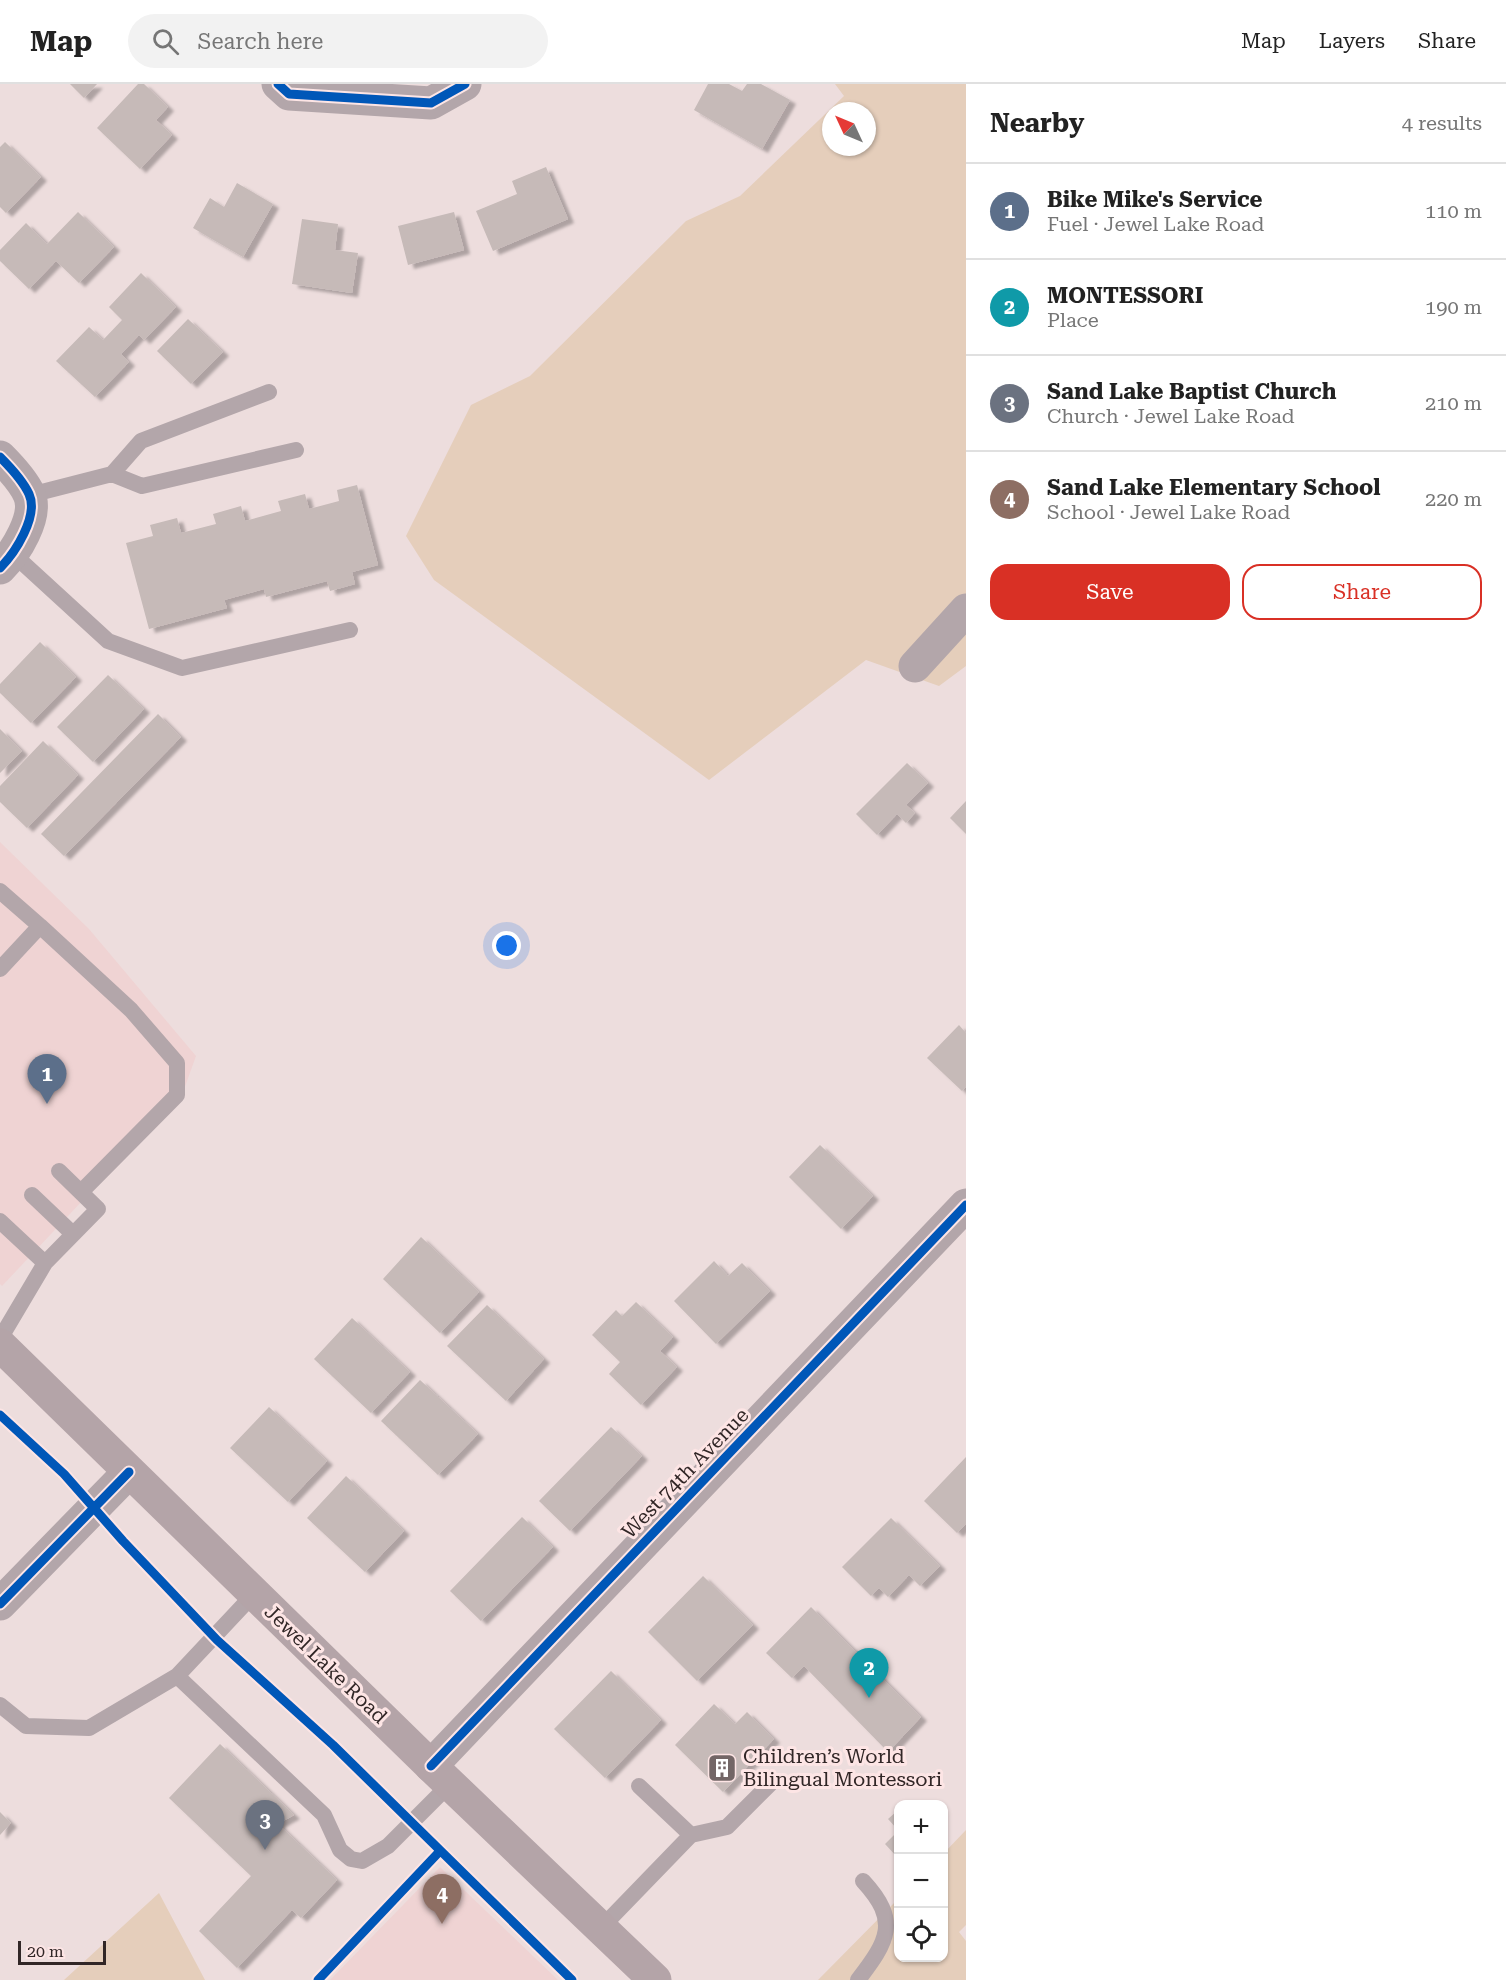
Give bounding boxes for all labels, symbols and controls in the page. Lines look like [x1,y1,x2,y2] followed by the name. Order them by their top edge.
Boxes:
[128,14,548,68] search box
[30,25,92,58] text: Map
[149,25,182,58] icon: search
[197,29,323,54] text: Search here
[1241,29,1286,53] text: Map
[1319,29,1385,53] text: Layers
[1418,29,1476,53] text: Share
[822,102,876,156] north arrow
[990,108,1084,138] text: Nearby
[1402,111,1482,135] text: 4 results
[1047,187,1262,212] text: Bike Mike's Service
[1004,199,1015,223] text: 1
[1425,199,1482,223] text: 110 m
[1047,212,1264,236] text: Fuel · Jewel Lake Road
[1047,283,1204,308] text: MONTESSORI
[1004,295,1015,319] text: 2
[1425,295,1482,319] text: 190 m
[1047,308,1099,332] text: Place
[1047,379,1336,404] text: Sand Lake Baptist Church
[1004,391,1015,415] text: 3
[1425,391,1482,415] text: 210 m
[1047,404,1294,428] text: Church · Jewel Lake Road
[1047,475,1380,500] text: Sand Lake Elementary School
[1004,487,1015,511] text: 4
[1425,487,1482,511] text: 220 m
[1047,500,1290,524] text: School · Jewel Lake Road
[990,564,1230,620] button: Save
[1242,564,1482,620] button: Share
[492,931,521,960] your location
[28,1054,66,1104] pin: 1
[617,1403,753,1543] street label: West 74th Avenue
[260,1600,392,1729] street label: Jewel Lake Road
[850,1648,888,1698] pin: 2
[743,1744,942,1791] place label: Children’s World Bilingual Montessori
[706,1752,738,1784] building icon: Children’s World Bilingual Montessori
[246,1800,284,1850] pin: 3
[894,1800,948,1962] map controls
[894,1800,948,1854] button: +
[894,1854,948,1908] button: −
[422,1874,462,1924] pin: 4
[894,1908,948,1962] button: locate
[18,1938,106,1966] scale bar
[27,1942,64,1961] text: 20 m

